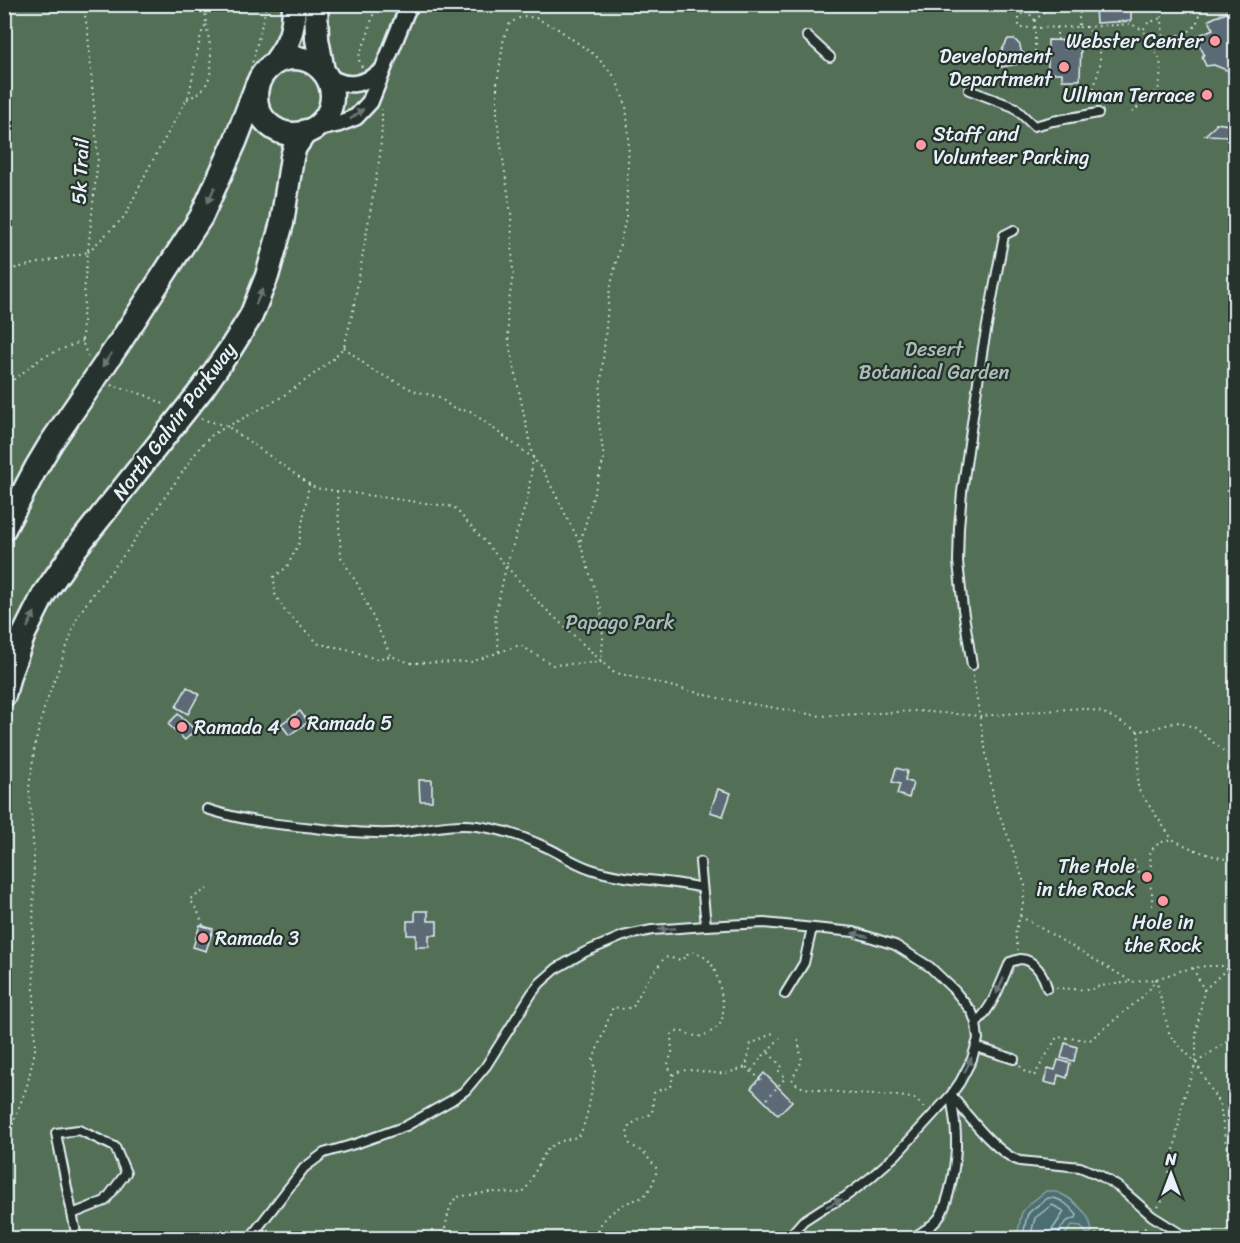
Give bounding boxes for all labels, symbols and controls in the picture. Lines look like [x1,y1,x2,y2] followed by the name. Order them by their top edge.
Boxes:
[1066,24,1205,59] place label: Webster Center
[1208,34,1222,48] marker: Webster Center
[940,39,1053,97] place label: Development Department
[1057,60,1071,74] marker: Development Department
[1063,78,1195,113] place label: Ullman Terrace
[1200,88,1214,102] marker: Ullman Terrace
[349,108,365,120] one-way arrow
[933,117,1089,175] place label: Staff and Volunteer Parking
[61,136,100,205] street label: 5k Trail
[914,138,928,152] marker: Staff and Volunteer Parking
[206,187,215,204] one-way arrow
[254,287,264,305] one-way arrow
[859,332,1009,390] park label: Desert Botanical Garden
[103,334,246,508] street label: North Galvin Parkway
[101,352,113,368] one-way arrow
[566,605,675,640] park label: Papago Park
[26,612,35,629] one-way arrow
[307,706,393,741] place label: Ramada 5
[194,710,280,745] place label: Ramada 4
[288,716,302,730] marker: Ramada 5
[175,720,189,734] marker: Ramada 4
[1036,849,1135,907] place label: The Hole in the Rock
[1140,870,1154,884] marker: The Hole in the Rock
[1156,894,1170,908] marker: Hole in the Rock
[1124,905,1202,963] place label: Hole in the Rock
[215,921,299,956] place label: Ramada 3
[657,924,676,934] one-way arrow
[851,929,870,939] one-way arrow
[196,931,210,945] marker: Ramada 3
[995,977,1004,994] one-way arrow
[963,1056,973,1073] one-way arrow
[1141,1144,1201,1204] north arrow
[1164,1145,1177,1174] text: N
[825,1198,842,1208] one-way arrow

